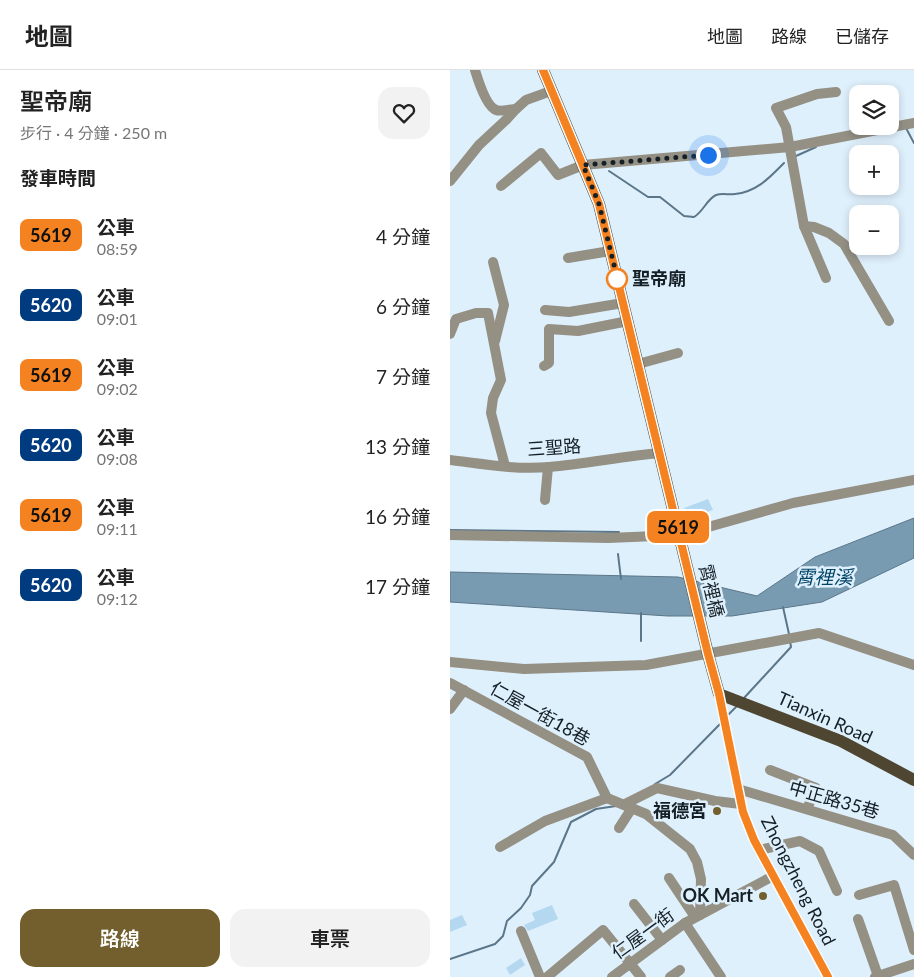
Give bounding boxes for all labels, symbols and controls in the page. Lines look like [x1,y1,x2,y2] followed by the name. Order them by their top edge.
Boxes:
[25,21,73,50] text: 地圖
[707,25,743,47] text: 地圖
[771,25,807,47] text: 路線
[835,25,889,47] text: 已儲存
[849,85,899,255] map controls
[849,85,899,135] button: layers
[20,86,92,115] text: 聖帝廟
[378,87,430,139] button: heart
[20,123,167,142] text: 步行 · 4 分鐘 · 250 m
[696,143,721,168] your location
[849,145,899,195] button: +
[20,166,96,189] text: 發車時間
[849,205,899,255] button: −
[97,215,135,238] text: 公車
[30,224,72,246] text: 5619
[376,225,430,248] text: 4 分鐘
[97,239,138,258] text: 08:59
[632,267,686,289] place label: 聖帝廟
[606,268,628,290] marker: 聖帝廟
[97,285,135,308] text: 公車
[30,294,72,316] text: 5620
[376,295,430,318] text: 6 分鐘
[97,309,138,328] text: 09:01
[97,355,135,378] text: 公車
[30,364,72,386] text: 5619
[376,365,430,388] text: 7 分鐘
[97,379,138,398] text: 09:02
[97,425,135,448] text: 公車
[30,434,72,456] text: 5620
[526,434,582,460] street label: 三聖路
[365,435,430,458] text: 13 分鐘
[97,449,138,468] text: 09:08
[97,495,135,518] text: 公車
[30,504,72,526] text: 5619
[365,505,430,528] text: 16 分鐘
[643,511,713,543] line badge: 5619
[657,516,699,538] text: 5619
[97,519,138,538] text: 09:11
[695,562,729,620] street label: 霄裡橋
[97,565,135,588] text: 公車
[795,565,855,588] water label: 霄裡溪
[30,574,72,596] text: 5620
[365,575,430,598] text: 17 分鐘
[97,589,138,608] text: 09:12
[487,677,594,750] street label: 仁屋一街18巷
[774,686,876,748] street label: Tianxin Road
[787,776,882,822] street label: 中正路35巷
[653,799,707,821] place label: 福德宮
[711,805,723,817] marker: 福德宮
[757,812,841,949] street label: Zhongzheng Road
[682,884,753,906] place label: OK Mart
[757,890,769,902] marker: OK Mart
[607,903,678,963] street label: 仁屋一街
[20,909,220,967] button: 路線
[230,909,430,967] button: 車票

